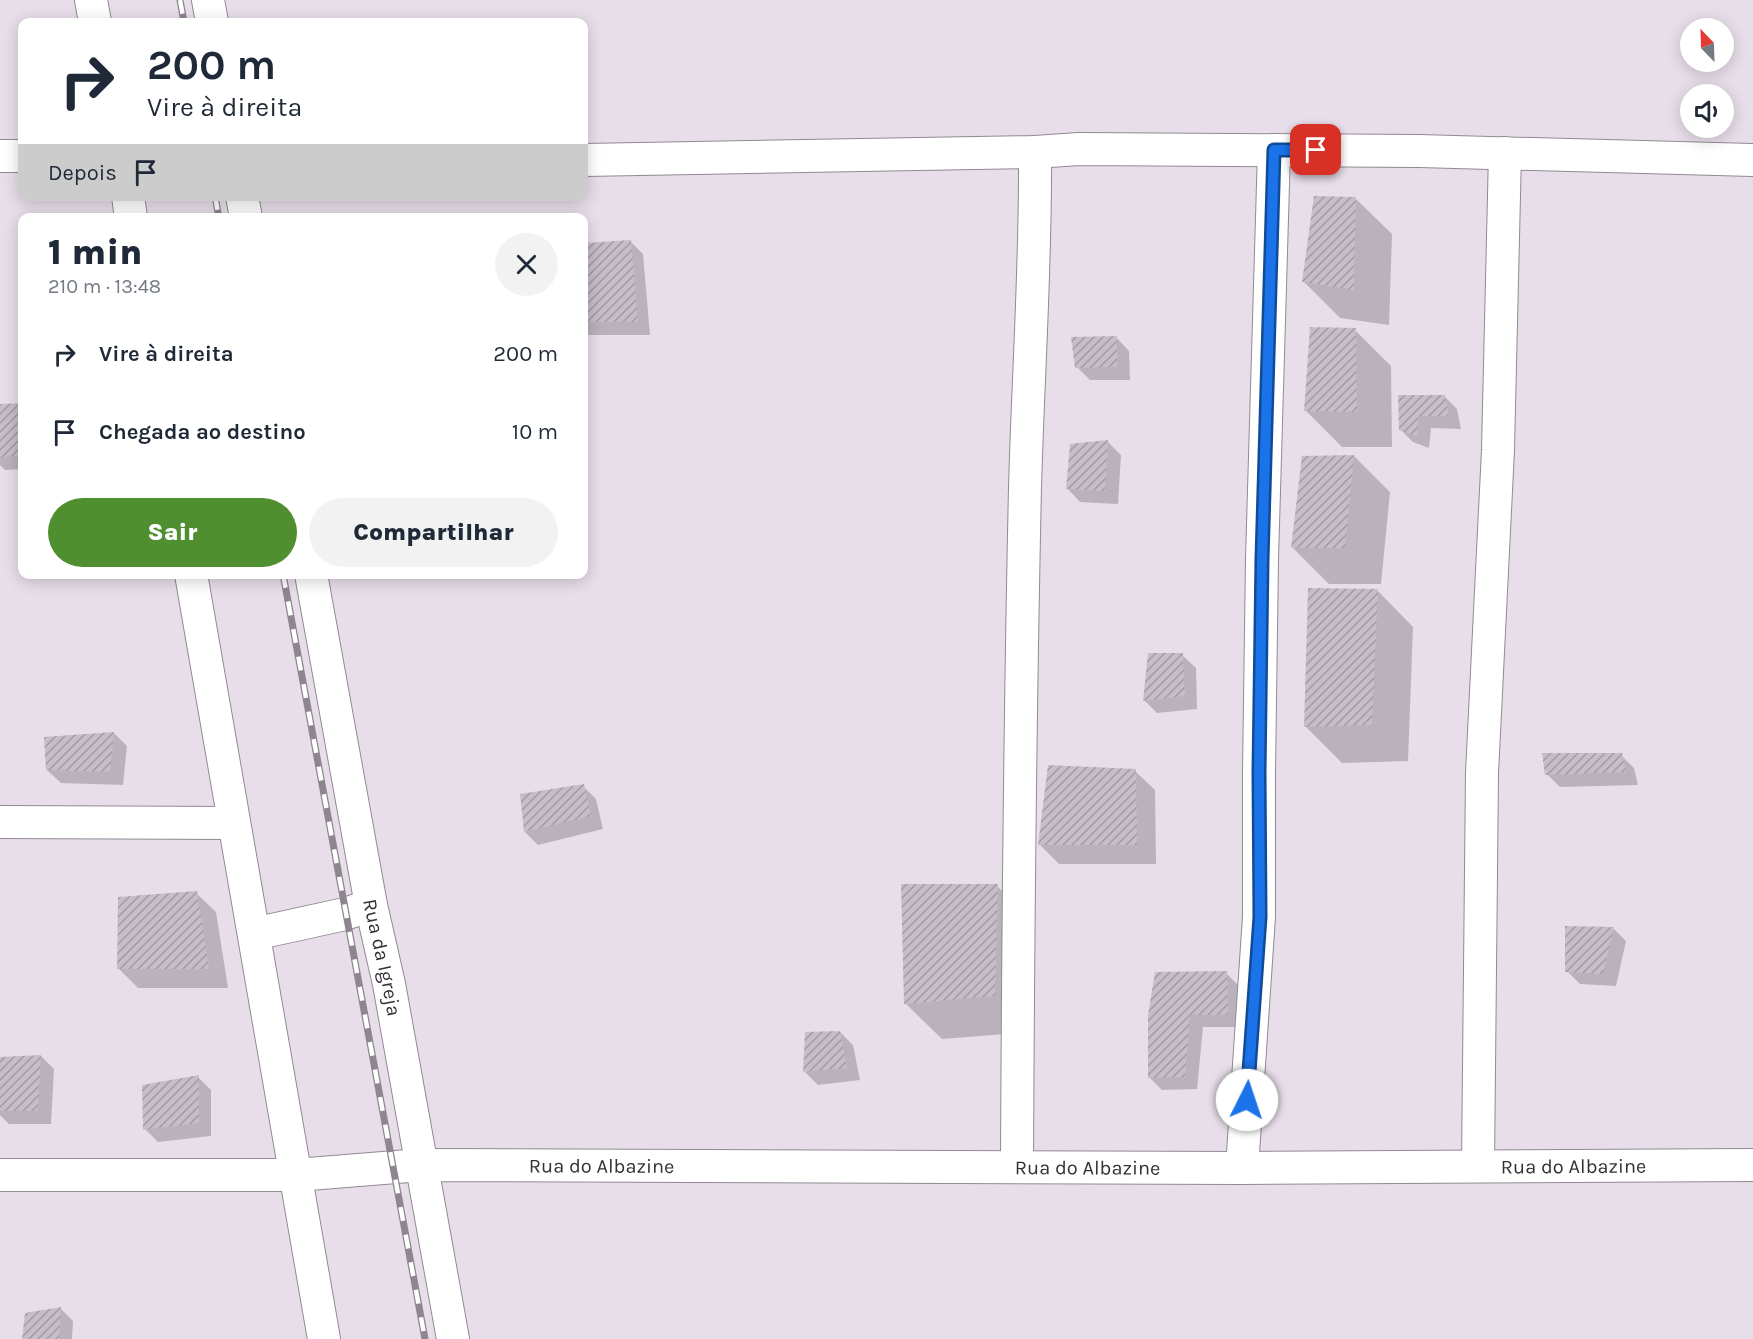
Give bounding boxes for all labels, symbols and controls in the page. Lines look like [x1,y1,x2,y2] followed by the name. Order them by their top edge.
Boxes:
[1680,18,1734,72] north arrow
[1680,18,1734,138] map controls
[147,40,276,90] text: 200 m
[48,42,126,120] icon: right
[1680,84,1734,138] button: sound
[147,91,302,123] text: Vire à direita
[1290,124,1341,175] pin
[1299,133,1332,166] icon: arrive
[129,156,162,189] icon: arrive
[48,160,117,186] text: Depois
[48,231,142,273] text: 1 min
[495,233,558,296] button: close
[48,275,161,298] text: 210 m · 13:48
[48,338,81,371] icon: right
[99,341,234,367] text: Vire à direita
[493,341,558,367] text: 200 m
[48,416,81,449] icon: arrive
[99,419,306,445] text: Chegada ao destino
[512,419,558,445] text: 10 m
[48,498,297,567] button: Sair
[309,498,558,567] button: Compartilhar
[358,897,406,1018] street label: Rua da Igreja
[1215,1068,1279,1132] position arrow
[529,1154,674,1178] street label: Rua do Albazine
[1501,1155,1646,1178] street label: Rua do Albazine
[1015,1156,1160,1180] street label: Rua do Albazine

